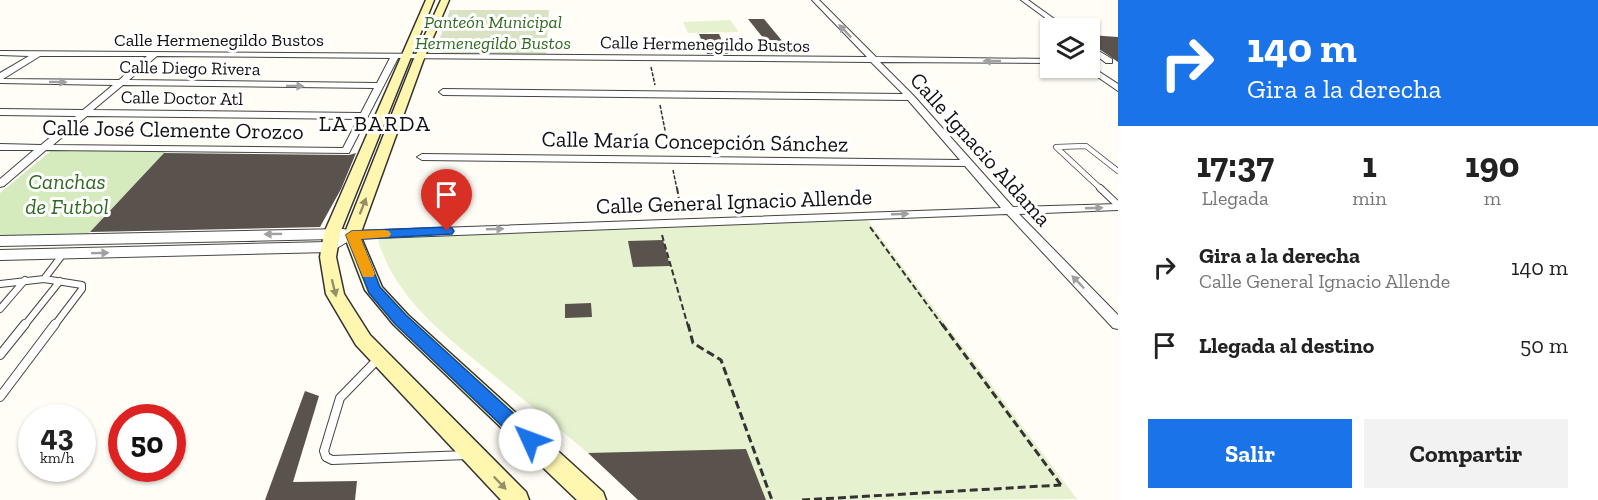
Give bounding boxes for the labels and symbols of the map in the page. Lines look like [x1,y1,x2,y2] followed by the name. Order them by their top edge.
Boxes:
[415,11,571,54] park label: Panteón Municipal Hermenegildo Bustos
[838,24,852,39] one-way arrow
[114,29,324,51] street label: Calle Hermenegildo Bustos
[600,31,810,57] street label: Calle Hermenegildo Bustos
[119,56,261,80] street label: Calle Diego Rivera
[982,56,1001,66] one-way arrow
[904,67,1057,232] street label: Calle Ignacio Aldama
[49,78,68,87] one-way arrow
[286,81,305,90] one-way arrow
[121,86,244,110] street label: Calle Doctor Atl
[319,110,431,137] district label: LA BARDA
[42,114,304,145] street label: Calle José Clemente Orozco
[541,125,849,158] street label: Calle María Concepción Sánchez
[25,168,109,220] park label: Canchas de Futbol
[421,169,472,231] pin
[596,183,873,220] street label: Calle General Ignacio Allende
[359,197,369,215] one-way arrow
[1085,203,1104,213] one-way arrow
[890,210,909,219] one-way arrow
[485,225,504,234] one-way arrow
[264,230,283,239] one-way arrow
[91,248,110,258] one-way arrow
[1071,275,1085,289] one-way arrow
[330,279,340,297] one-way arrow
[108,404,186,482] speed limit sign: 50
[498,408,562,472] position arrow
[493,475,507,489] one-way arrow

